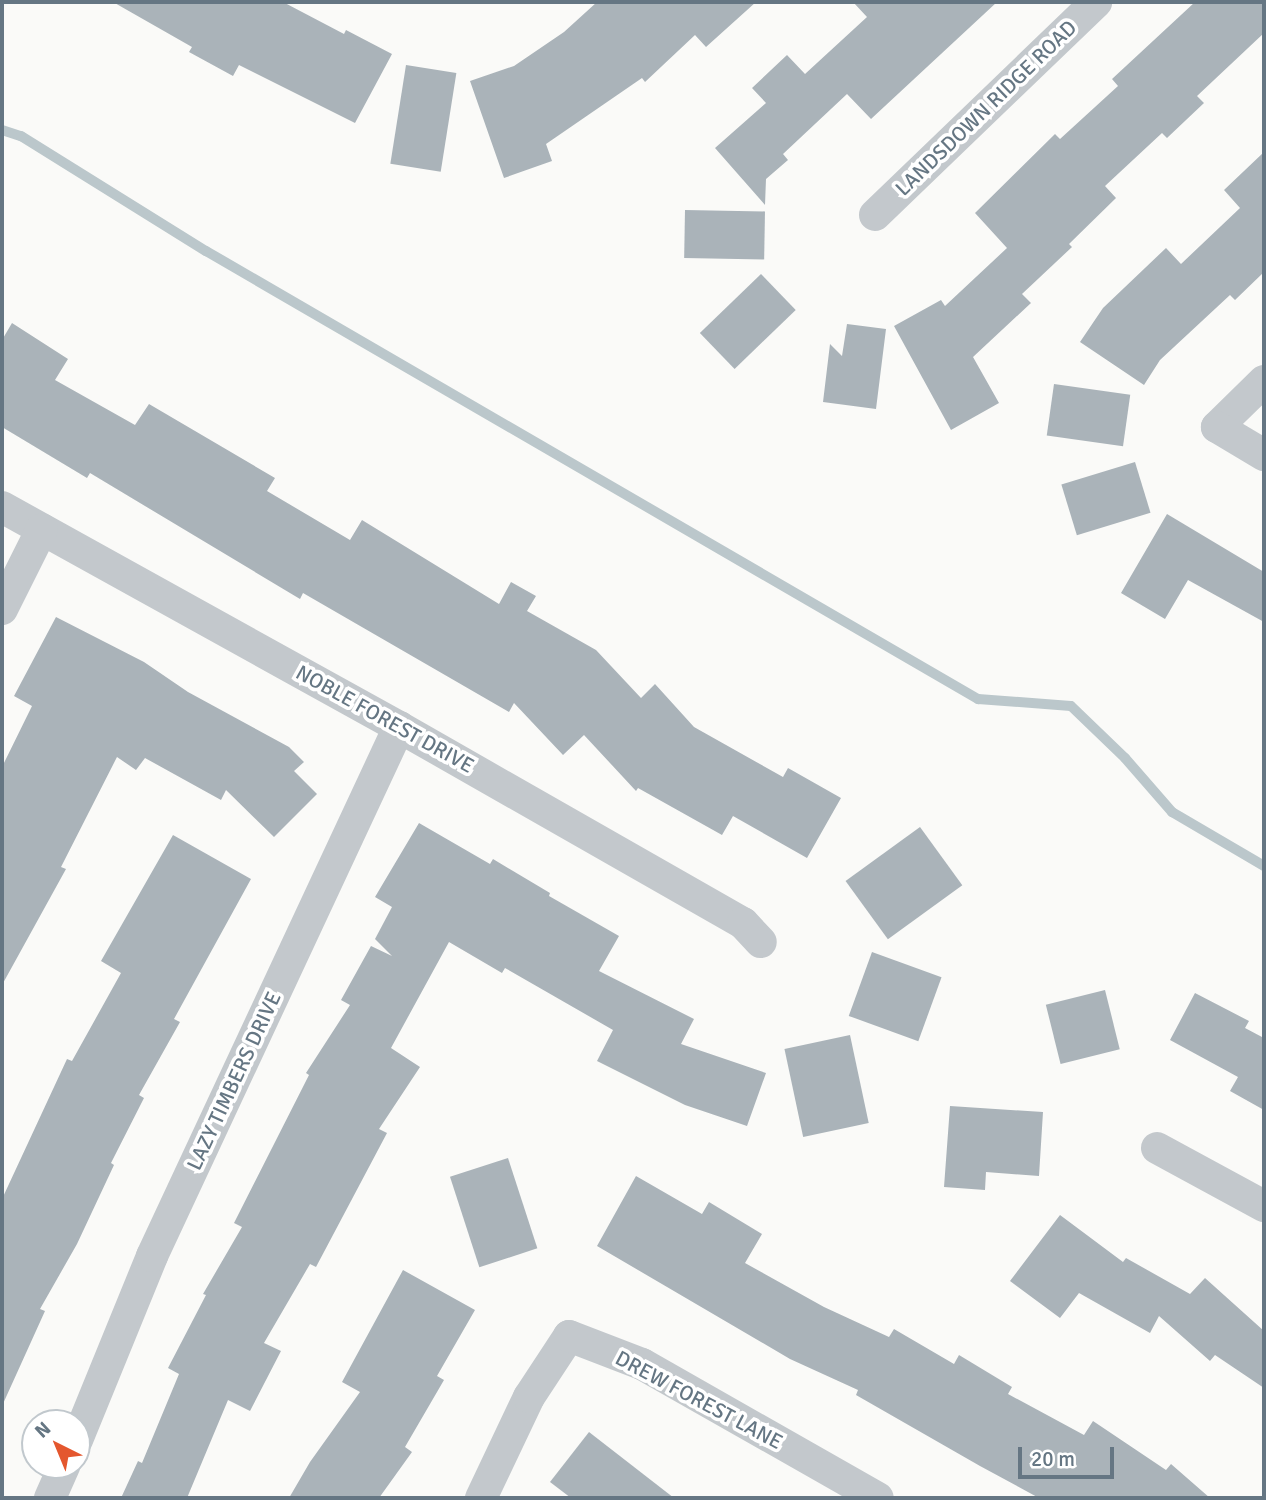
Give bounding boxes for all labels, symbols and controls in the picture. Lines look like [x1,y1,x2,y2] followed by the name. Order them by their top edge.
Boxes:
[890,15,1082,201] street label: LANDSDOWN RIDGE ROAD
[292,660,478,778] street label: NOBLE FOREST DRIVE
[182,988,286,1174] street label: LAZY TIMBERS DRIVE
[611,1345,787,1455] street label: DREW FOREST LANE
[21,1409,91,1479] north arrow
[30,1417,56,1443] text: N
[1021,1434,1117,1478] scale bar
[1031,1446,1075,1472] text: 20 m

